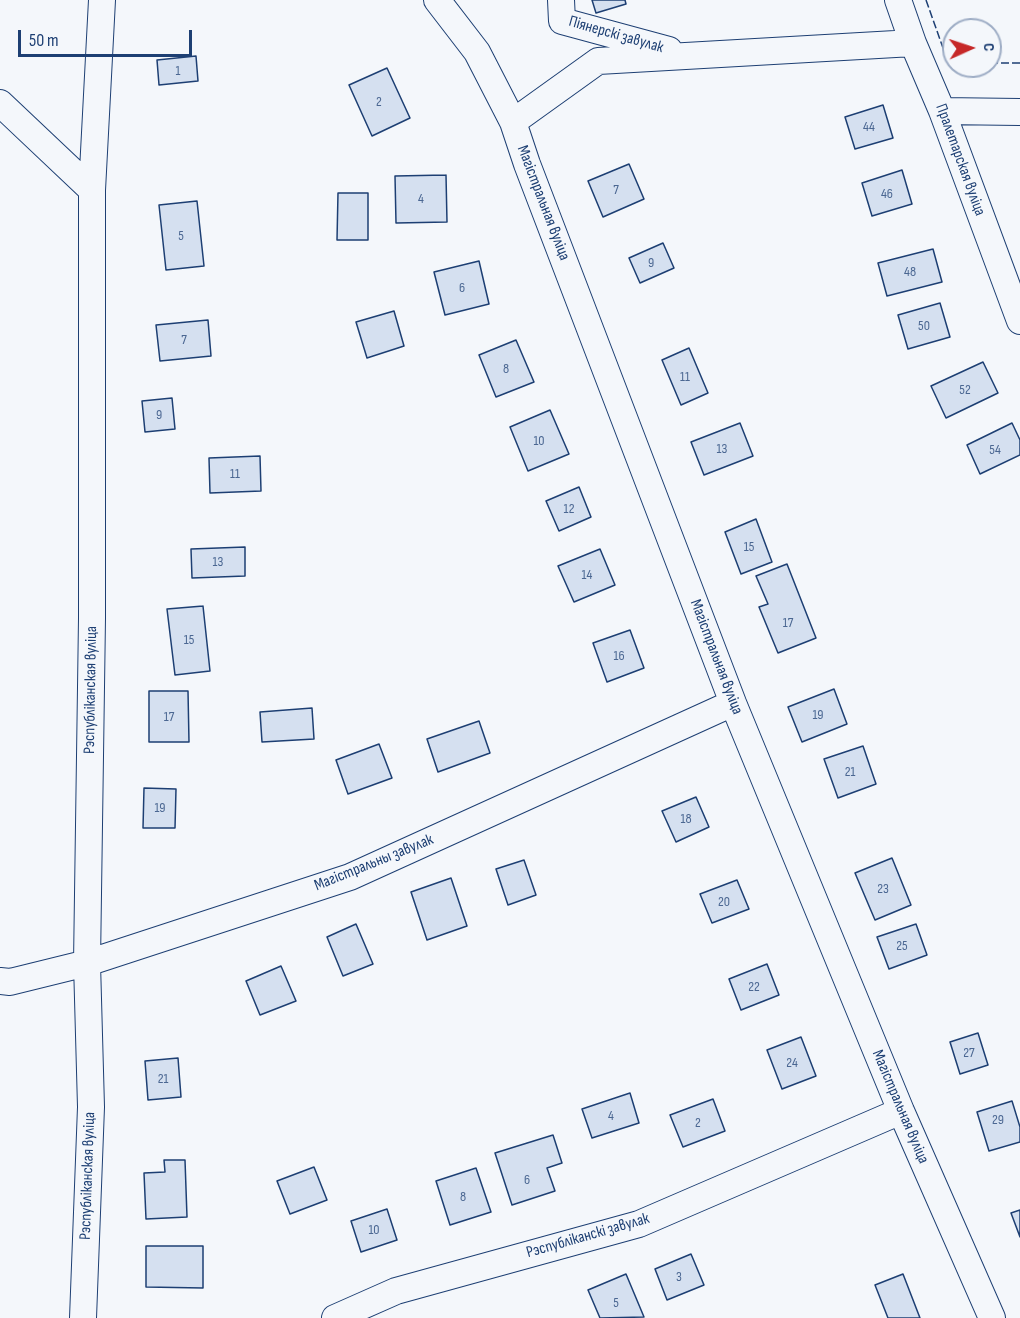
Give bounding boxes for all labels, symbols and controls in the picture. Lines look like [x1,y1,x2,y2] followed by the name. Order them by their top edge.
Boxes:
[566,12,666,58] street label: Піянерскі завулак
[21,18,195,56] scale bar
[942,18,1002,78] north arrow
[29,30,59,51] text: 50 m
[979,43,998,52] text: С
[176,63,180,79] house number: 1
[376,94,382,110] house number: 2
[931,101,989,219] street label: Пралетарская вуліца
[863,119,875,135] house number: 44
[512,143,574,263] street label: Магістральная вуліца
[613,182,619,198] house number: 7
[881,186,893,202] house number: 46
[418,191,424,207] house number: 4
[178,228,184,244] house number: 5
[648,255,654,271] house number: 9
[904,264,916,280] house number: 48
[459,280,465,296] house number: 6
[918,318,930,334] house number: 50
[181,332,187,348] house number: 7
[503,361,509,377] house number: 8
[680,369,690,385] house number: 11
[959,382,971,398] house number: 52
[156,407,162,423] house number: 9
[533,433,545,449] house number: 10
[717,441,727,457] house number: 13
[989,442,1001,458] house number: 54
[230,466,240,482] house number: 11
[564,501,574,517] house number: 12
[744,539,754,555] house number: 15
[213,554,223,570] house number: 13
[582,567,592,583] house number: 14
[685,597,747,717] street label: Магістральная вуліца
[783,615,793,631] house number: 17
[80,626,102,754] street label: Рэспубліканская вуліца
[184,632,194,648] house number: 15
[613,648,625,664] house number: 16
[812,707,824,723] house number: 19
[164,709,174,725] house number: 17
[845,764,855,780] house number: 21
[154,800,166,816] house number: 19
[680,811,692,827] house number: 18
[312,830,436,896] street label: Магістральны завулак
[877,881,889,897] house number: 23
[718,894,730,910] house number: 20
[896,938,908,954] house number: 25
[748,979,760,995] house number: 22
[963,1045,975,1061] house number: 27
[867,1047,933,1167] street label: Магістральная вуліца
[786,1055,798,1071] house number: 24
[158,1071,168,1087] house number: 21
[608,1108,614,1124] house number: 4
[76,1112,100,1240] street label: Рэспубліканская вуліца
[992,1112,1004,1128] house number: 29
[695,1115,701,1131] house number: 2
[524,1172,530,1188] house number: 6
[460,1189,466,1205] house number: 8
[524,1209,652,1263] street label: Рэспубліканскі завулак
[368,1222,380,1238] house number: 10
[676,1269,682,1285] house number: 3
[613,1295,619,1311] house number: 5

